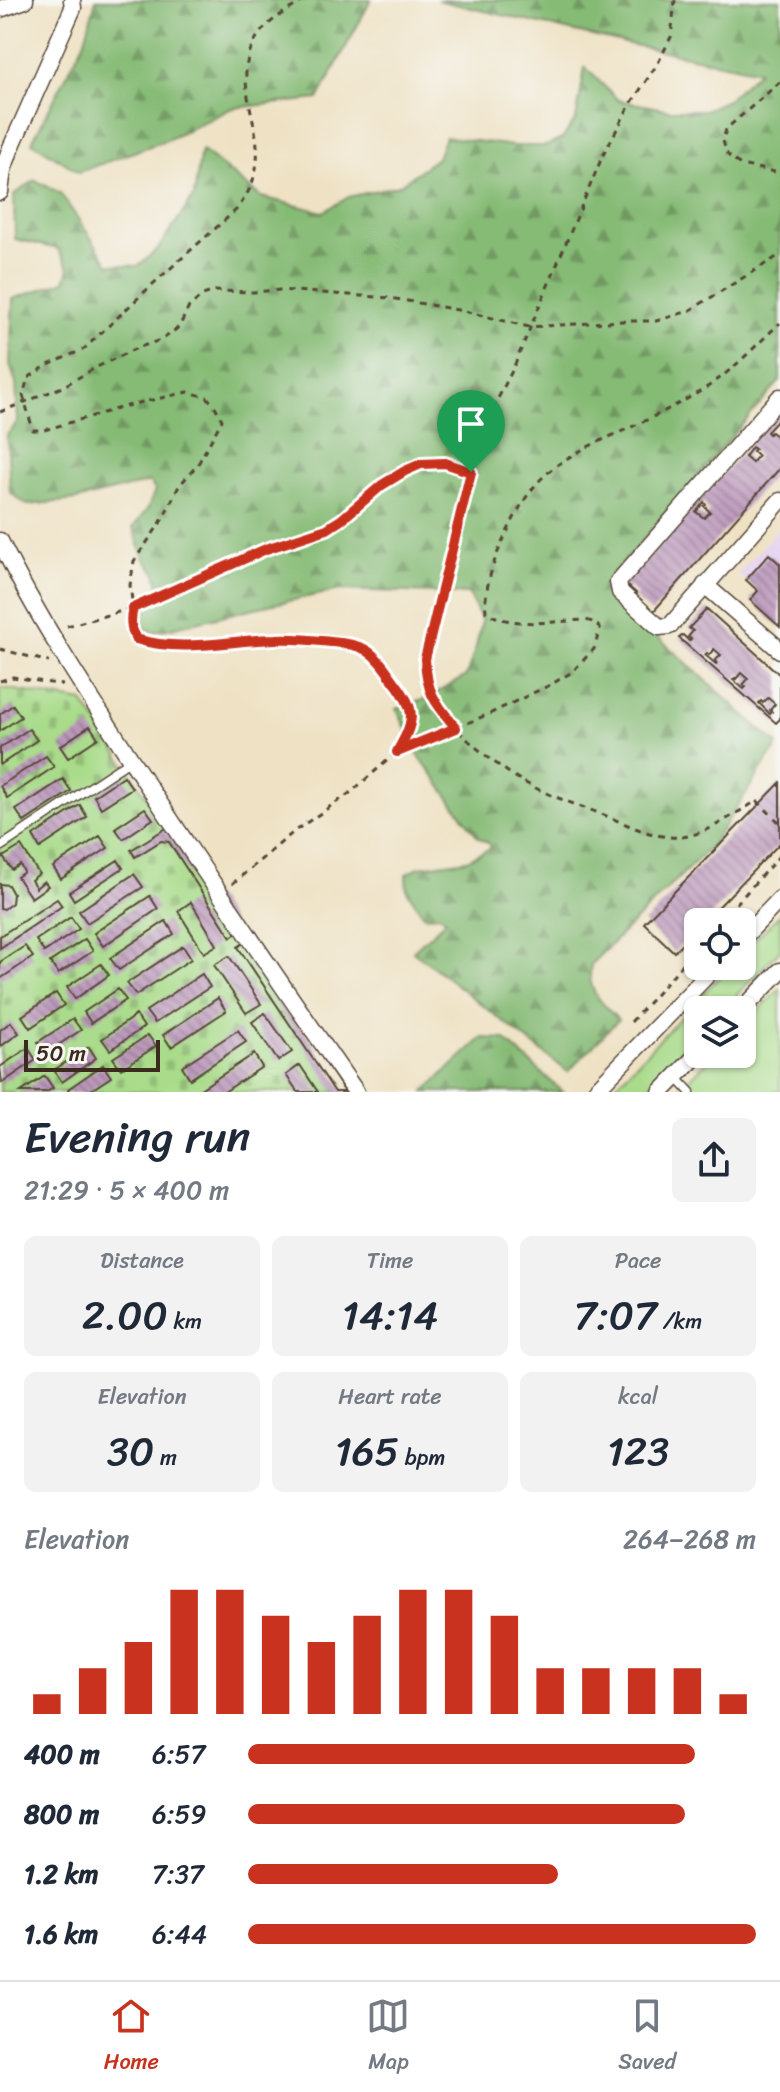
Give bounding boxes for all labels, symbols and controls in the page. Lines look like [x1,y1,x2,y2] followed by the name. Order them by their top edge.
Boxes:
[437,390,505,472] pin
[449,402,493,446] icon: arrive
[684,908,756,1068] map controls
[684,908,756,980] button: locate
[684,996,756,1068] button: layers
[36,1034,86,1073] text: 50 m
[24,1036,160,1072] scale bar
[24,1098,250,1176] text: Evening run
[672,1118,756,1202] button: share
[24,1167,229,1213] text: 21:29 · 5 × 400 m
[100,1241,184,1280] text: Distance
[367,1241,413,1280] text: Time
[615,1241,661,1280] text: Pace
[82,1280,168,1351] text: 2.00
[342,1280,438,1351] text: 14:14
[574,1280,657,1351] text: 7:07
[168,1302,202,1341] text: km
[657,1302,702,1341] text: /km
[97,1377,187,1416] text: Elevation
[338,1377,442,1416] text: Heart rate
[618,1377,658,1416] text: kcal
[107,1416,154,1487] text: 30
[335,1416,399,1487] text: 165
[607,1416,669,1487] text: 123
[154,1438,177,1477] text: m
[399,1438,445,1477] text: bpm
[24,1516,129,1562] text: Elevation
[623,1516,756,1562] text: 264–268 m
[24,1731,100,1777] text: 400 m
[152,1731,205,1777] text: 6:57
[24,1791,99,1837] text: 800 m
[152,1791,206,1837] text: 6:59
[24,1851,99,1897] text: 1.2 km
[152,1851,204,1897] text: 7:37
[24,1911,98,1957] text: 1.6 km
[152,1911,207,1957] text: 6:44
[104,1994,159,2081] tab: Home
[366,1994,410,2081] tab: Map
[618,1994,676,2081] tab: Saved

